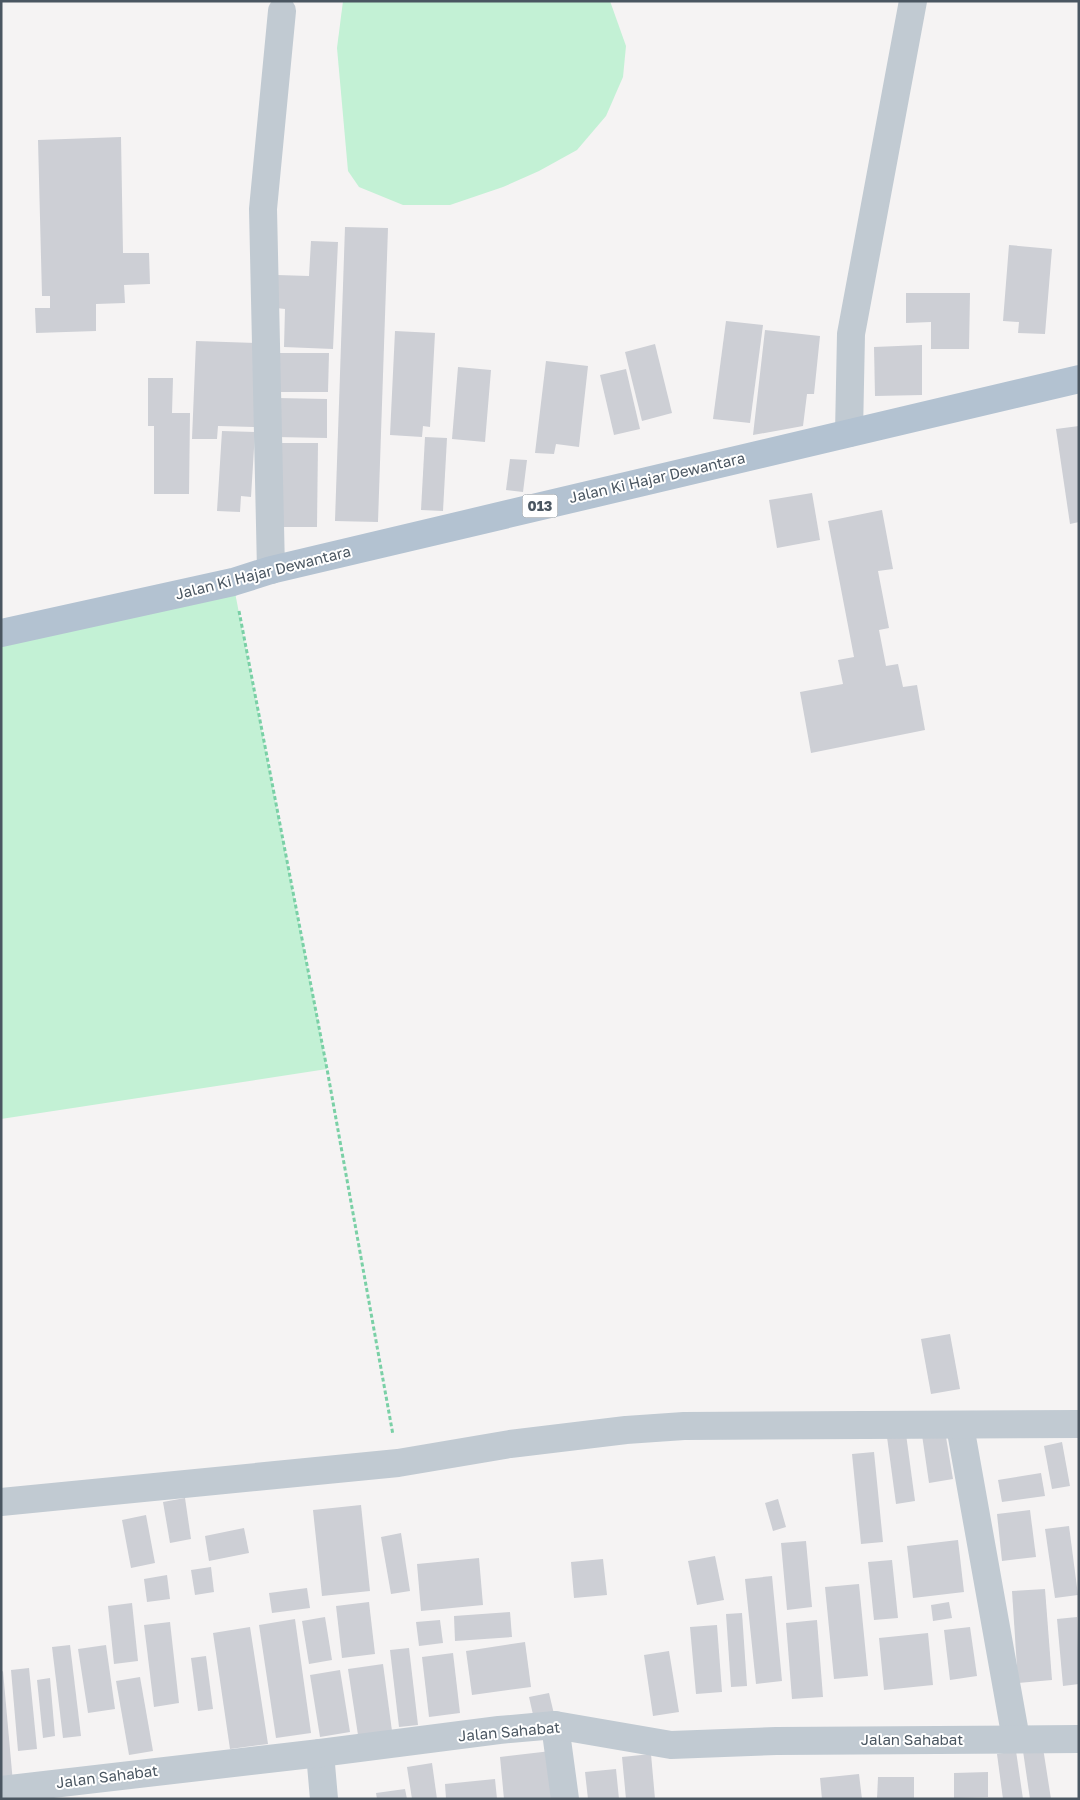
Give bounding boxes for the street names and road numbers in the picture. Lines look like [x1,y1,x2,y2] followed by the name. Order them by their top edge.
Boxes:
[567,448,747,506] street label: Jalan Ki Hajar Dewantara
[522,494,558,518] road number: 013
[173,541,352,603] street label: Jalan Ki Hajar Dewantara
[457,1718,561,1744] street label: Jalan Sahabat
[861,1730,963,1748] street label: Jalan Sahabat
[55,1761,159,1791] street label: Jalan Sahabat

